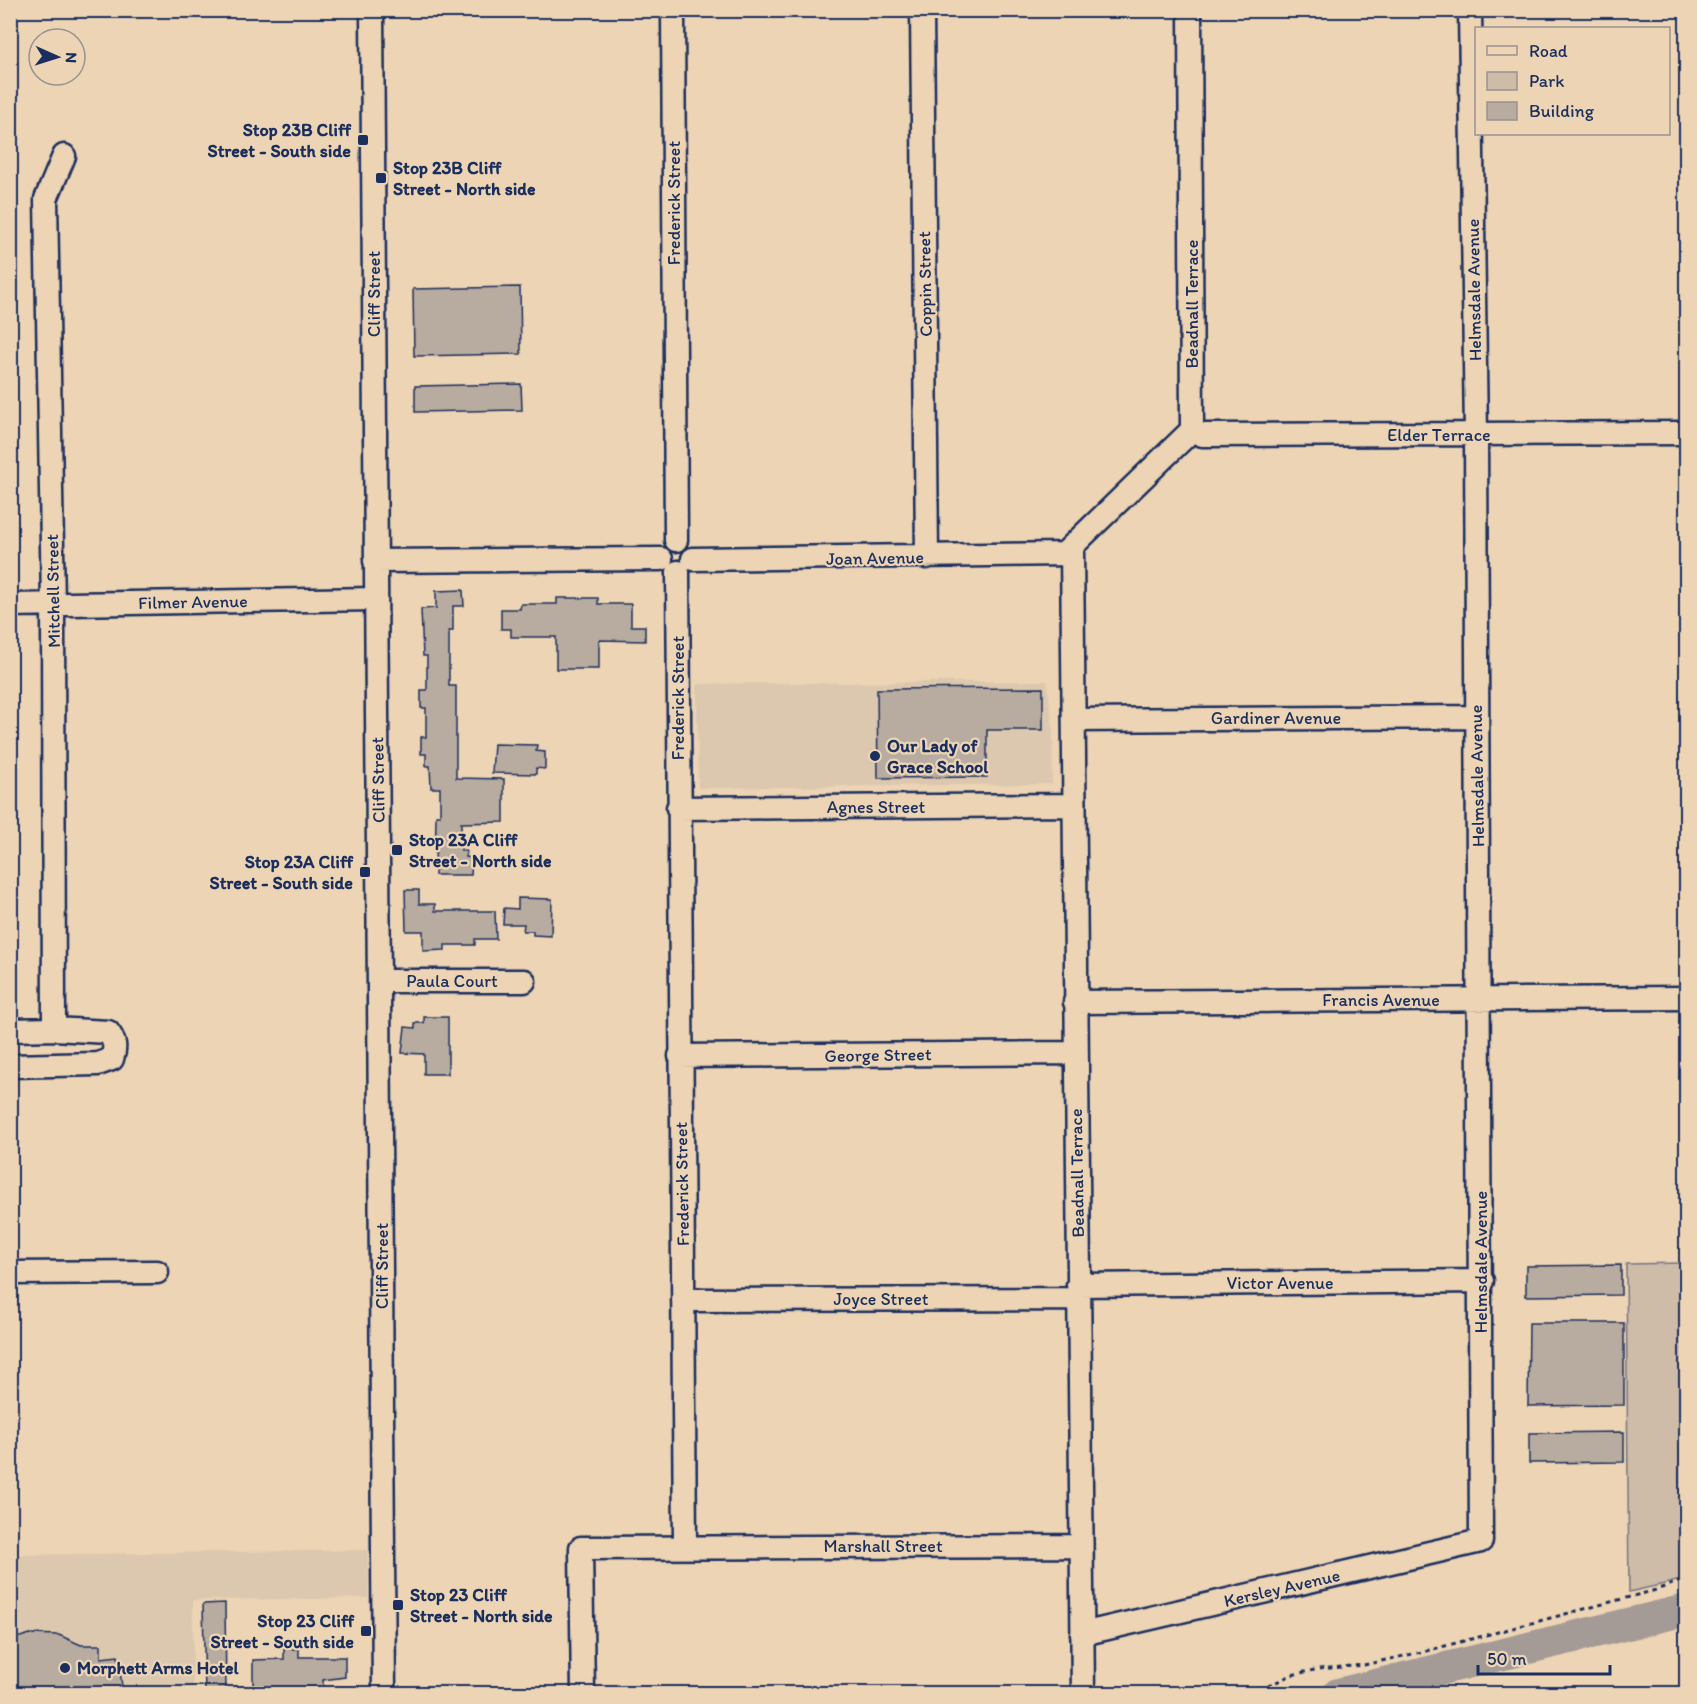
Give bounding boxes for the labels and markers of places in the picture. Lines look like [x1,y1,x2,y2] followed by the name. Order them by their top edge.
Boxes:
[208,119,352,162] place label: Stop 23B Cliff Street - South side
[356,133,370,147] marker: Stop 23B Cliff Street - South side
[393,157,536,200] place label: Stop 23B Cliff Street - North side
[374,171,388,185] marker: Stop 23B Cliff Street - North side
[887,735,989,778] place label: Our Lady of Grace School
[868,749,882,763] marker: Our Lady of Grace School
[409,829,552,872] place label: Stop 23A Cliff Street - North side
[390,843,404,857] marker: Stop 23A Cliff Street - North side
[210,851,354,894] place label: Stop 23A Cliff Street - South side
[358,865,372,879] marker: Stop 23A Cliff Street - South side
[410,1584,553,1627] place label: Stop 23 Cliff Street - North side
[391,1598,405,1612] marker: Stop 23 Cliff Street - North side
[211,1610,355,1653] place label: Stop 23 Cliff Street - South side
[359,1624,373,1638] marker: Stop 23 Cliff Street - South side
[77,1657,240,1679] place label: Morphett Arms Hotel
[58,1661,72,1675] marker: Morphett Arms Hotel

